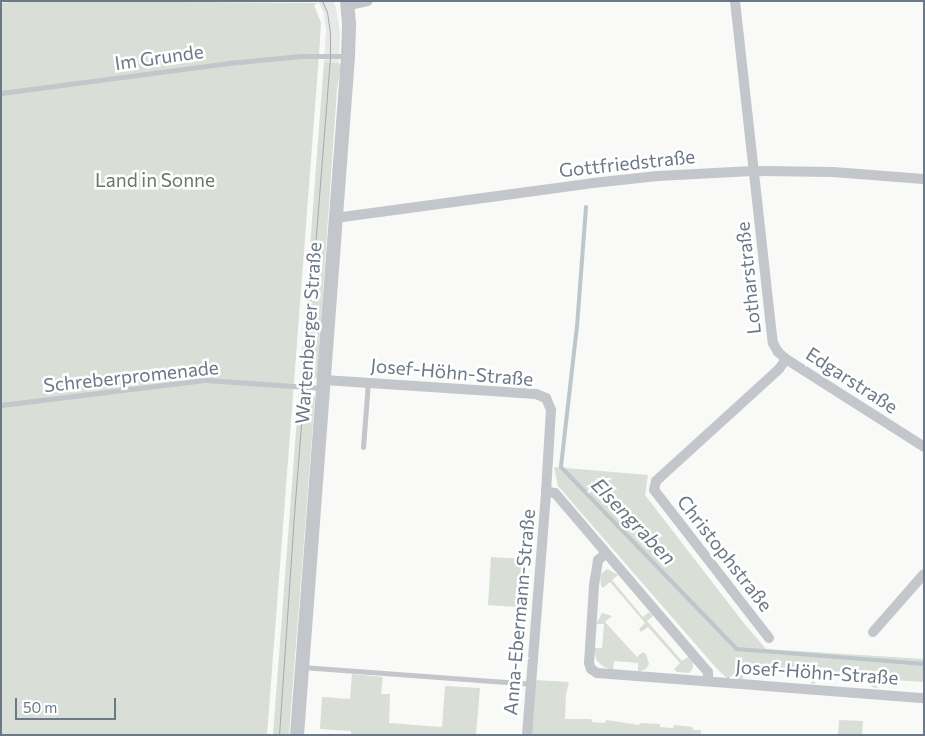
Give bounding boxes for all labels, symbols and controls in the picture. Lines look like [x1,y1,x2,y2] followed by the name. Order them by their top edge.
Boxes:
[113,39,205,75] street label: Im Grunde
[558,145,696,181] street label: Gottfriedstraße
[95,169,215,191] park label: Land in Sonne
[731,221,765,335] street label: Lotharstraße
[290,241,326,425] street label: Wartenberger Straße
[802,342,902,418] street label: Edgarstraße
[370,354,534,390] street label: Josef-Höhn-Straße
[42,355,220,397] street label: Schreberpromenade
[587,473,681,569] water label: Elsengraben
[673,490,777,616] street label: Christophstraße
[499,508,539,716] street label: Anna-Ebermann-Straße
[735,655,899,689] street label: Josef-Höhn-Straße
[18,688,119,720] scale bar
[23,698,57,716] text: 50 m

